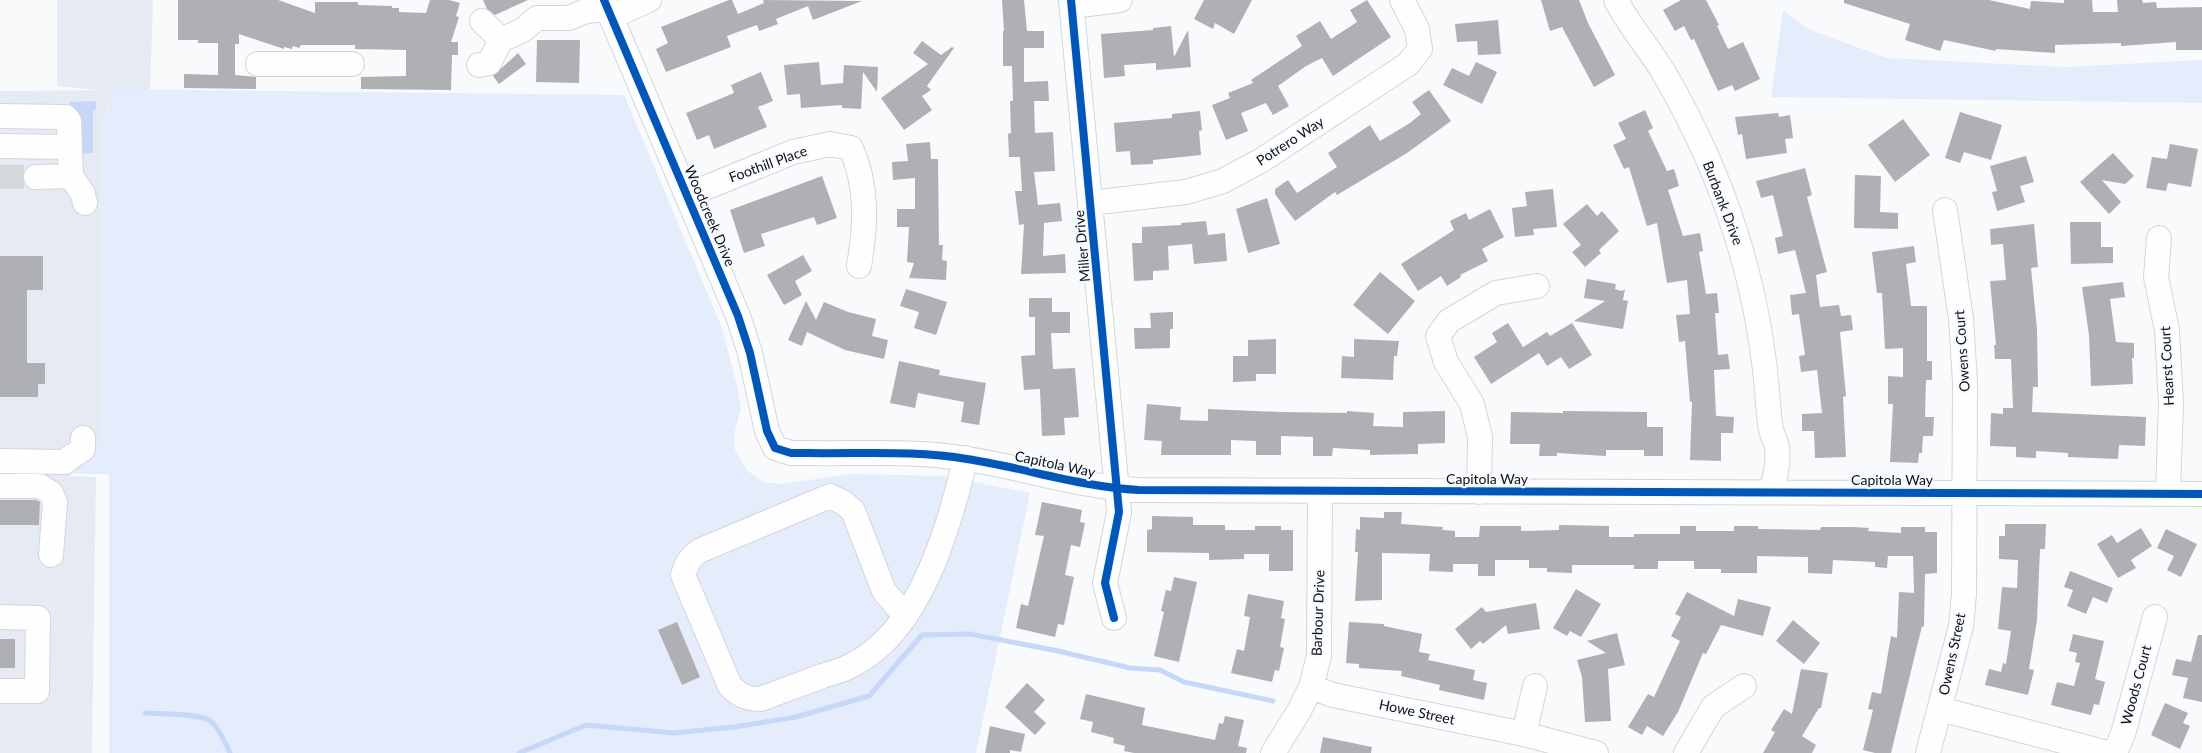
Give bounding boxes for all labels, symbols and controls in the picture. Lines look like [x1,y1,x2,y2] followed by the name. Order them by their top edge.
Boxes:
[1253,112,1327,169] street label: Potrero Way
[726,142,809,186] street label: Foothill Place
[1700,158,1747,247] street label: Burbank Drive
[682,163,739,269] street label: Woodcreek Drive
[1070,209,1093,283] street label: Miller Drive
[1950,310,1973,393] street label: Owens Court
[2156,326,2177,406] street label: Hearst Court
[1013,447,1098,480] street label: Capitola Way
[1446,470,1529,487] street label: Capitola Way
[1851,471,1934,488] street label: Capitola Way
[1307,570,1328,656] street label: Barbour Drive
[1934,611,1969,697] street label: Owens Street
[2117,643,2154,727] street label: Woods Court
[1378,695,1457,728] street label: Howe Street

